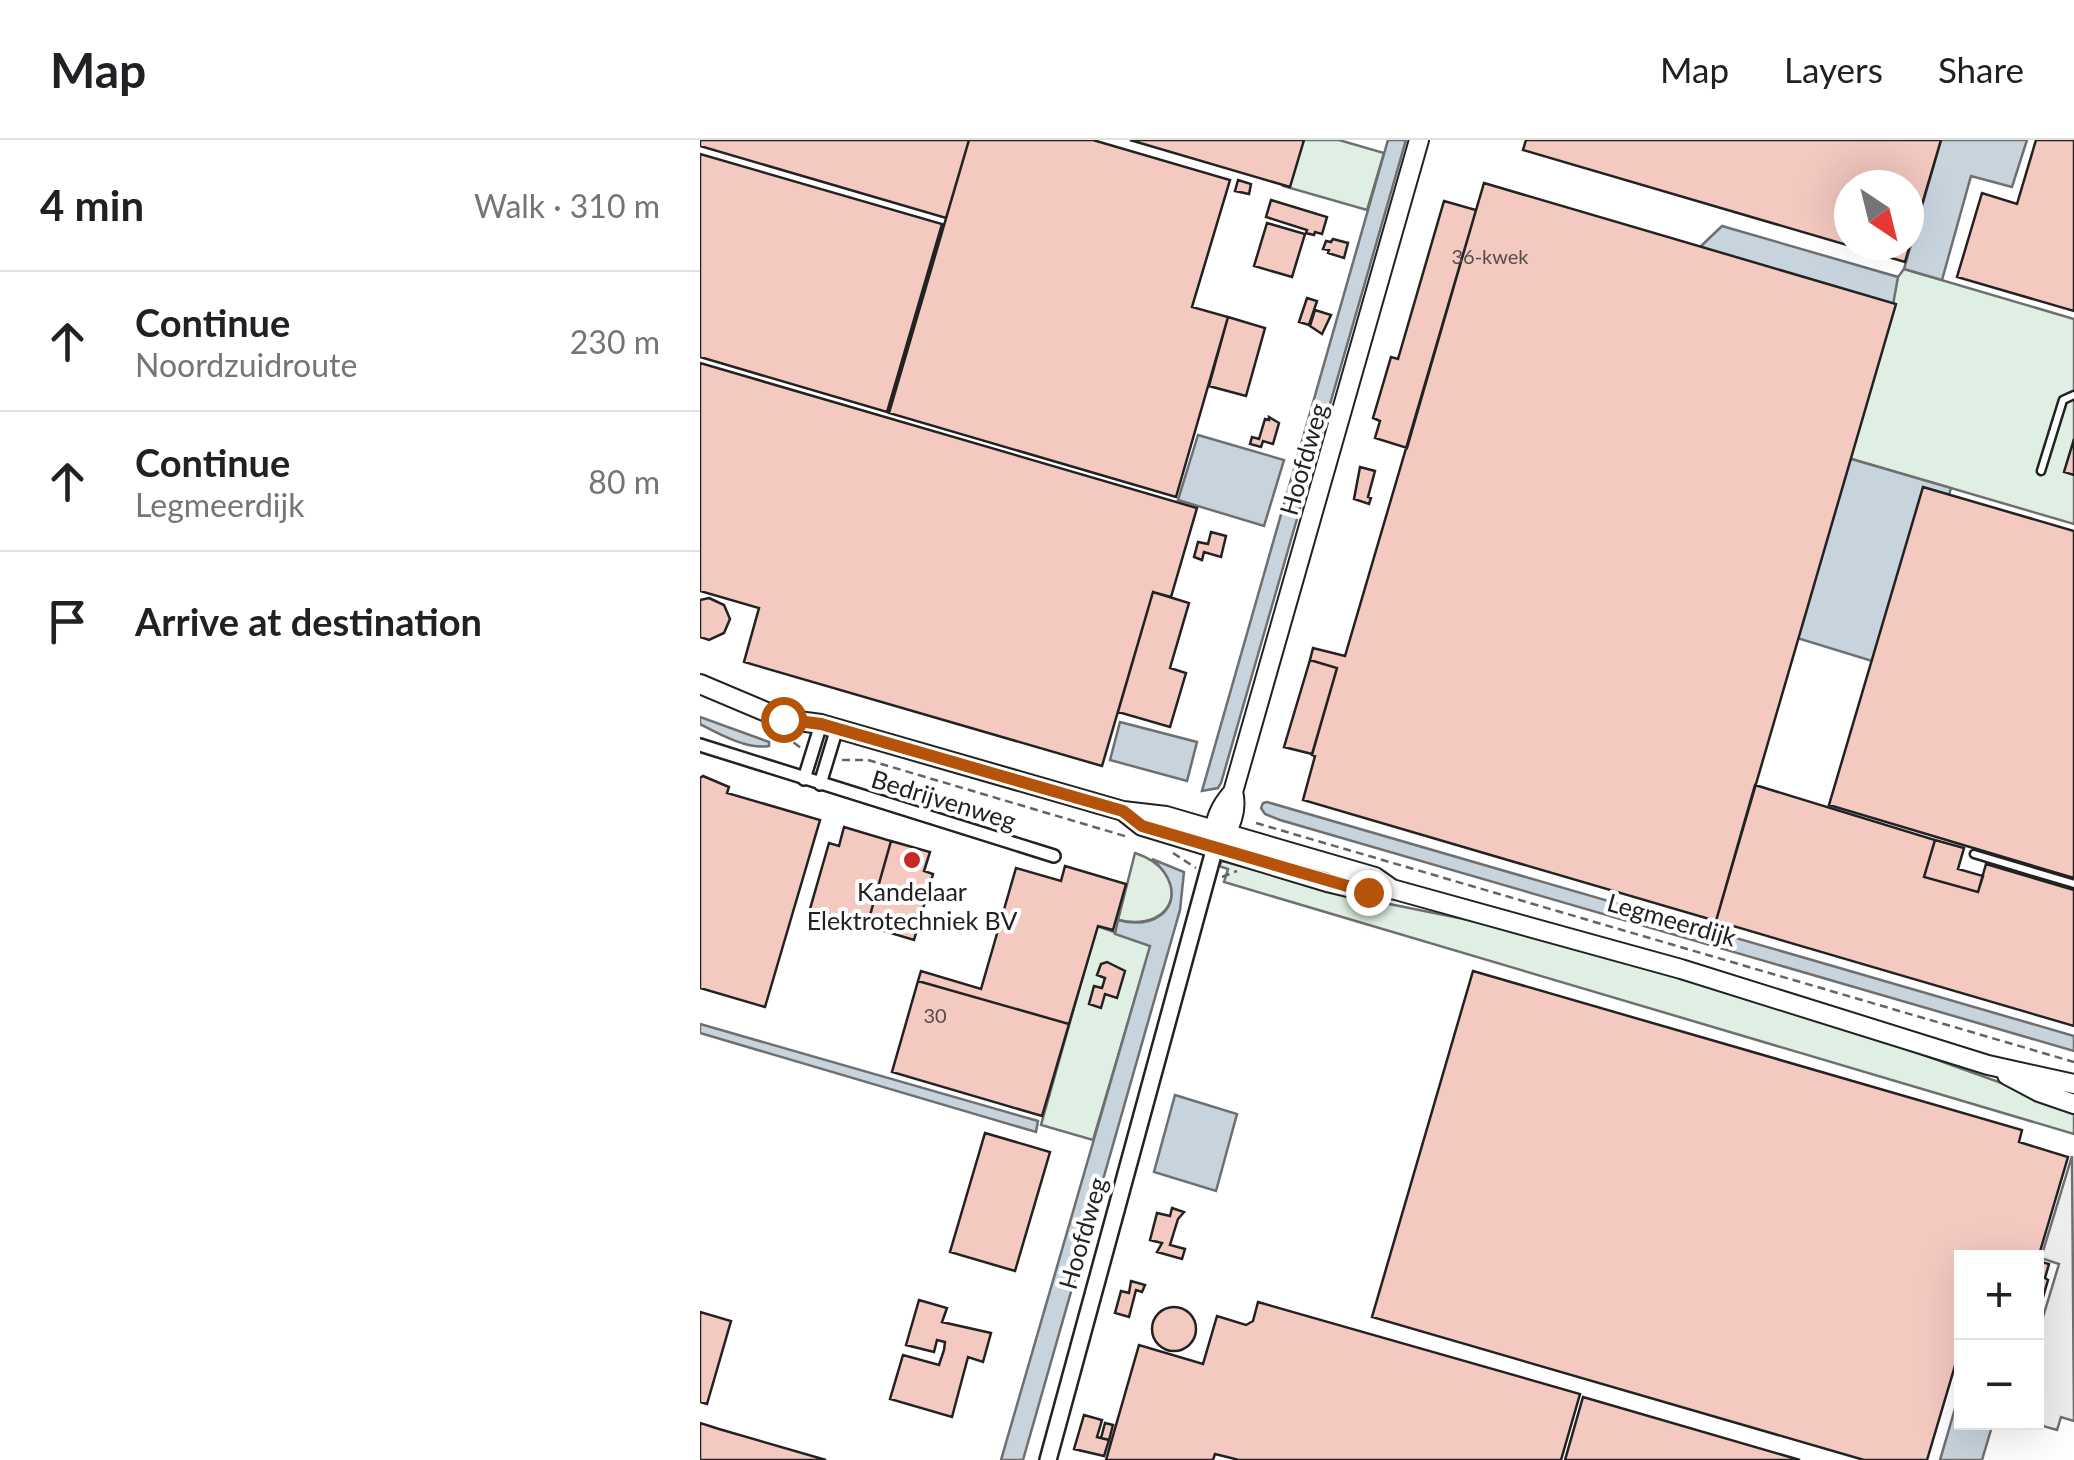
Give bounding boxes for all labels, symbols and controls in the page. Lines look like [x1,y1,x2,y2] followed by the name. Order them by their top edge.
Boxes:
[50,41,146,98] text: Map
[1660,48,1729,90] text: Map
[1784,48,1883,90] text: Layers
[1938,48,2024,90] text: Share
[1834,170,1924,260] north arrow
[40,180,144,230] text: 4 min
[474,186,660,225] text: Walk · 310 m
[1451,244,1529,268] house number: 36-kwek
[135,299,290,345] text: Continue
[40,314,95,369] icon: ahead
[570,322,660,361] text: 230 m
[135,345,357,384] text: Noordzuidroute
[1273,400,1333,518] street label: Hoofdweg
[135,439,290,485] text: Continue
[40,454,95,509] icon: ahead
[588,462,660,501] text: 80 m
[135,485,304,524] text: Legmeerdijk
[40,594,95,649] icon: arrive
[135,598,482,644] text: Arrive at destination
[761,697,807,743] route start
[868,763,1020,835] street label: Bedrijvenweg
[901,849,923,871] marker: Kandelaar Elektrotechniek BV
[1346,870,1392,916] route end
[807,876,1017,935] place label: Kandelaar Elektrotechniek BV
[1604,886,1740,952] street label: Legmeerdijk
[923,1003,947,1027] house number: 30
[1052,1174,1112,1292] street label: Hoofdweg
[1954,1250,2044,1430] map controls
[1954,1250,2044,1340] button: +
[1954,1340,2044,1430] button: −

